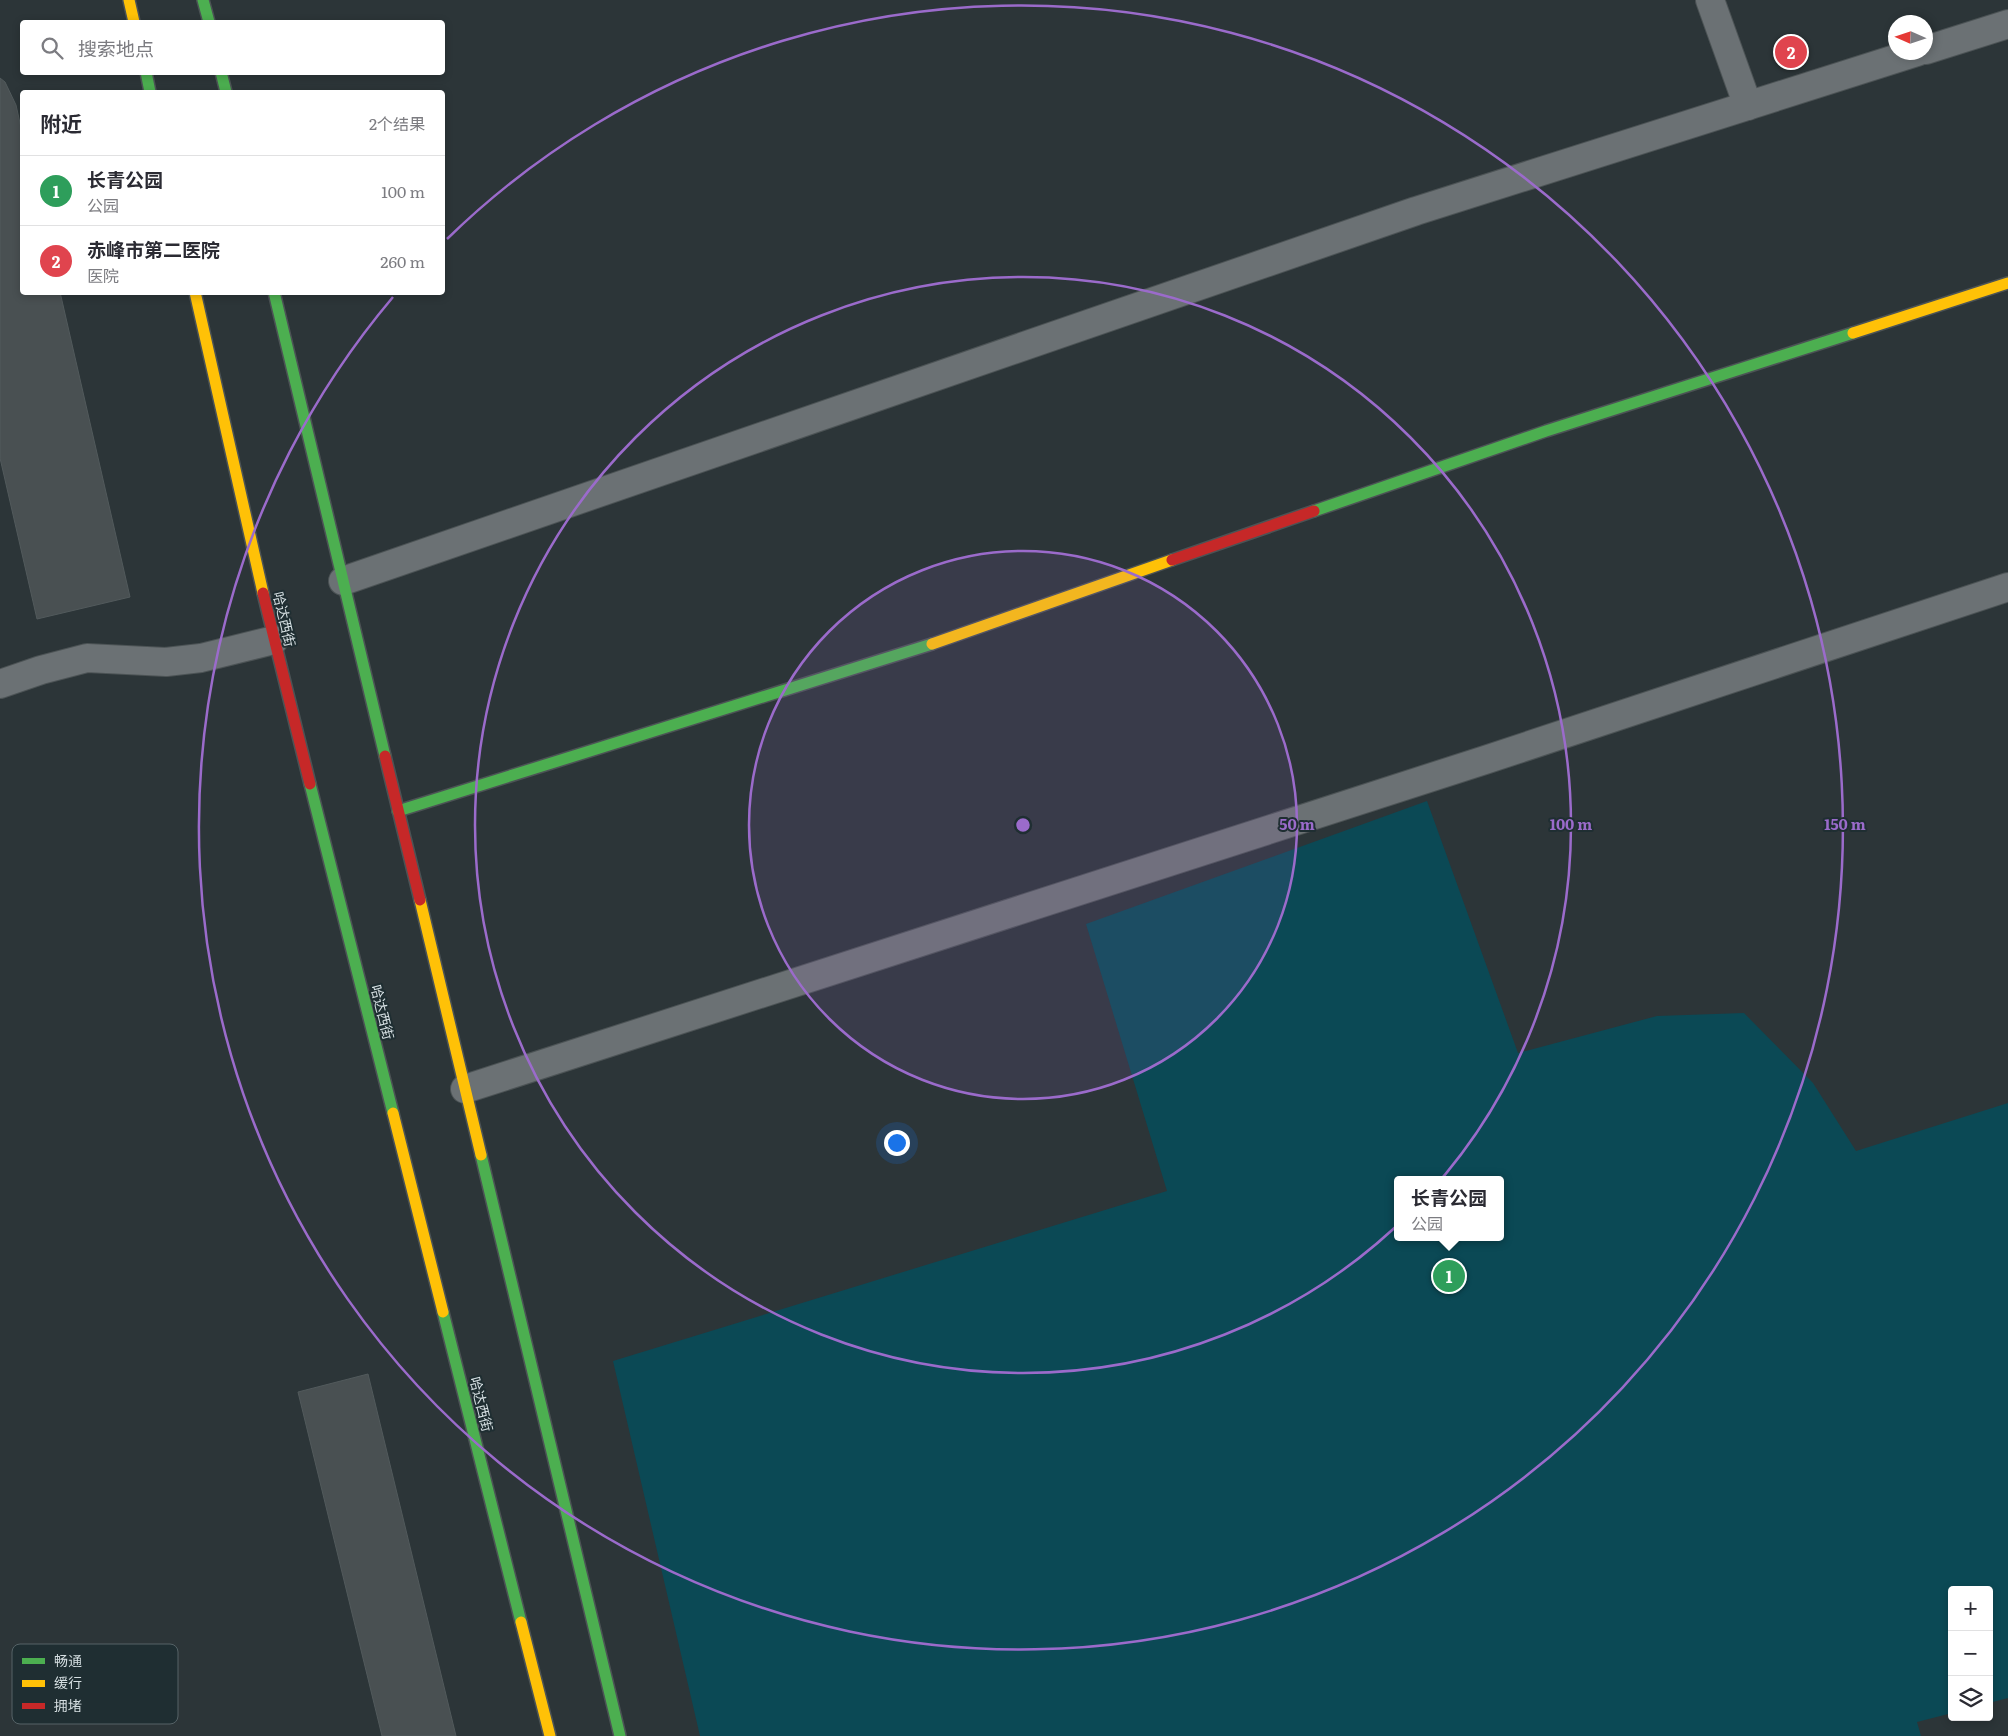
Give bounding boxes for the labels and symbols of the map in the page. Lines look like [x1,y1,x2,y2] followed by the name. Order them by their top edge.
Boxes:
[1888,15,1933,60] north arrow
[1775,33,1807,71] pin: 2
[269,589,301,649] street label: 哈达西街
[1279,812,1315,835] text: 50 m
[1550,812,1592,835] text: 100 m
[1824,812,1866,835] text: 150 m
[1014,816,1032,834] centre of rings
[367,982,399,1042] street label: 哈达西街
[884,1130,910,1156] your location
[1433,1257,1465,1295] pin: 1
[466,1374,498,1434] street label: 哈达西街
[12,1644,178,1724] legend
[54,1650,82,1670] text: 畅通
[54,1672,82,1692] text: 缓行
[54,1695,82,1715] text: 拥堵

